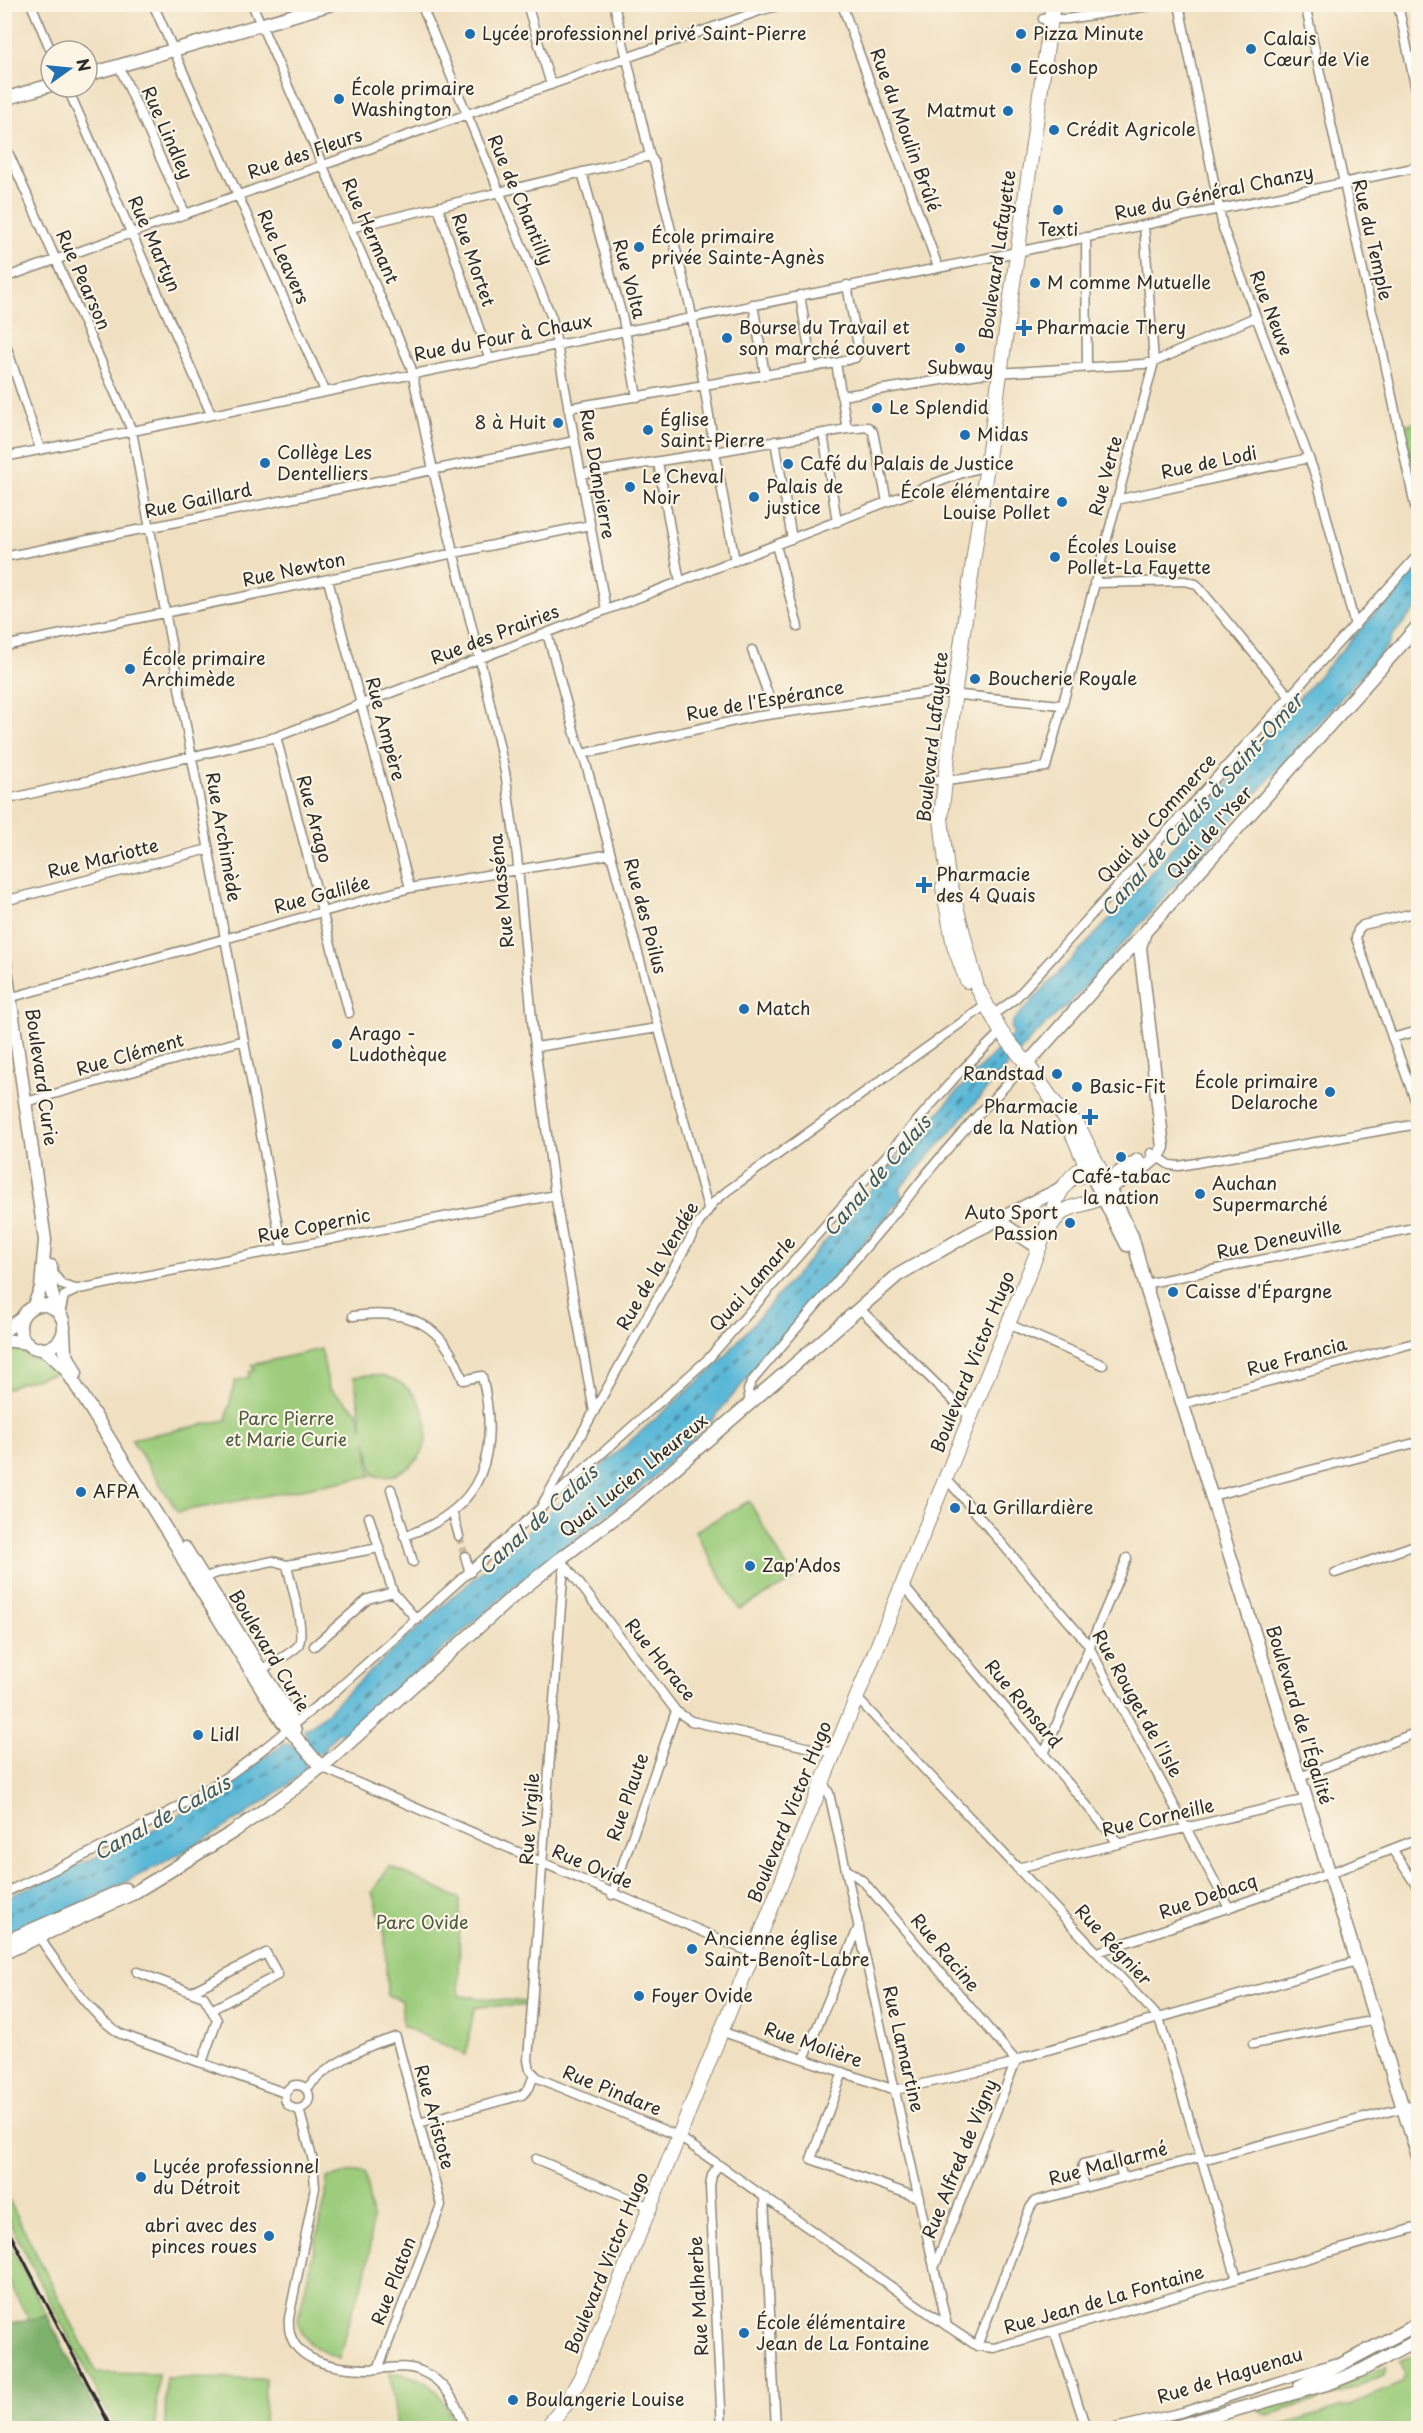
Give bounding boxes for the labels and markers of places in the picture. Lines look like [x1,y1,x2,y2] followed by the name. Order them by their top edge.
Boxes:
[482,19,807,46] place label: Lycée professionnel privé Saint-Pierre
[1033,19,1144,46] place label: Pizza Minute
[1263,24,1370,72] place label: Calais Cœur de Vie
[463,27,477,41] marker: Lycée professionnel privé Saint-Pierre
[1014,27,1028,41] marker: Pizza Minute
[1244,42,1258,56] marker: Calais Cœur de Vie
[1028,53,1098,80] place label: Ecoshop
[1009,61,1023,75] marker: Ecoshop
[351,74,475,122] place label: École primaire Washington
[332,92,346,106] marker: École primaire Washington
[927,96,996,123] place label: Matmut
[1001,104,1015,118] marker: Matmut
[1066,115,1196,142] place label: Crédit Agricole
[1047,123,1061,137] marker: Crédit Agricole
[1051,203,1065,217] marker: Texti
[1038,215,1078,242] place label: Texti
[651,222,824,270] place label: École primaire privée Sainte-Agnès
[632,240,646,254] marker: École primaire privée Sainte-Agnès
[1047,268,1211,295] place label: M comme Mutuelle
[1028,276,1042,290] marker: M comme Mutuelle
[739,313,910,361] place label: Bourse du Travail et son marché couvert
[1036,313,1186,340] place label: Pharmacie Thery
[1017,321,1031,335] marker: Pharmacie Thery
[720,331,734,345] marker: Bourse du Travail et son marché couvert
[953,341,967,355] marker: Subway
[927,353,993,380] place label: Subway
[889,393,989,420] place label: Le Splendid
[870,401,884,415] marker: Le Splendid
[660,405,765,453] place label: Église Saint-Pierre
[475,408,546,435] place label: 8 à Huit
[551,416,565,430] marker: 8 à Huit
[977,420,1028,447] place label: Midas
[641,423,655,437] marker: Église Saint-Pierre
[958,428,972,442] marker: Midas
[277,438,372,486] place label: Collège Les Dentelliers
[800,449,1014,476] place label: Café du Palais de Justice
[258,456,272,470] marker: Collège Les Dentelliers
[781,457,795,471] marker: Café du Palais de Justice
[642,462,724,510] place label: Le Cheval Noir
[764,472,843,520] place label: Palais de justice
[900,477,1050,525] place label: École élémentaire Louise Pollet
[623,480,637,494] marker: Le Cheval Noir
[747,490,761,504] marker: Palais de justice
[1055,495,1069,509] marker: École élémentaire Louise Pollet
[1067,532,1211,580] place label: Écoles Louise Pollet-La Fayette
[1048,550,1062,564] marker: Écoles Louise Pollet-La Fayette
[142,644,266,692] place label: École primaire Archimède
[123,662,137,676] marker: École primaire Archimède
[987,664,1137,691] place label: Boucherie Royale
[968,672,982,686] marker: Boucherie Royale
[936,860,1035,908] place label: Pharmacie des 4 Quais
[917,878,931,892] marker: Pharmacie des 4 Quais
[756,994,810,1021] place label: Match
[737,1002,751,1016] marker: Match
[349,1019,447,1067] place label: Arago - Ludothèque
[330,1037,344,1051] marker: Arago - Ludothèque
[963,1059,1045,1086] place label: Randstad
[1050,1067,1064,1081] marker: Randstad
[1194,1067,1318,1115] place label: École primaire Delaroche
[1089,1072,1166,1099] place label: Basic-Fit
[1070,1080,1084,1094] marker: Basic-Fit
[1323,1085,1337,1099] marker: École primaire Delaroche
[973,1092,1078,1140] place label: Pharmacie de la Nation
[1083,1110,1097,1124] marker: Pharmacie de la Nation
[1114,1150,1128,1164] marker: Café-tabac la nation
[1071,1162,1171,1210] place label: Café-tabac la nation
[1212,1169,1328,1217] place label: Auchan Supermarché
[1193,1187,1207,1201] marker: Auchan Supermarché
[964,1198,1058,1246] place label: Auto Sport Passion
[1063,1216,1077,1230] marker: Auto Sport Passion
[1185,1277,1332,1304] place label: Caisse d'Épargne
[1166,1285,1180,1299] marker: Caisse d'Épargne
[93,1477,139,1504] place label: AFPA
[74,1485,88,1499] marker: AFPA
[967,1493,1094,1520] place label: La Grillardière
[948,1501,962,1515] marker: La Grillardière
[762,1551,841,1578] place label: Zap'Ados
[743,1559,757,1573] marker: Zap'Ados
[210,1720,240,1747] place label: Lidl
[191,1728,205,1742] marker: Lidl
[704,1924,870,1972] place label: Ancienne église Saint-Benoît-Labre
[685,1942,699,1956] marker: Ancienne église Saint-Benoît-Labre
[651,1981,753,2008] place label: Foyer Ovide
[632,1989,646,2003] marker: Foyer Ovide
[153,2152,319,2200] place label: Lycée professionnel du Détroit
[134,2170,148,2184] marker: Lycée professionnel du Détroit
[145,2211,257,2259] place label: abri avec des pinces roues
[262,2229,276,2243] marker: abri avec des pinces roues
[756,2308,930,2356] place label: École élémentaire Jean de La Fontaine
[737,2326,751,2340] marker: École élémentaire Jean de La Fontaine
[525,2385,685,2412] place label: Boulangerie Louise
[506,2393,520,2407] marker: Boulangerie Louise

